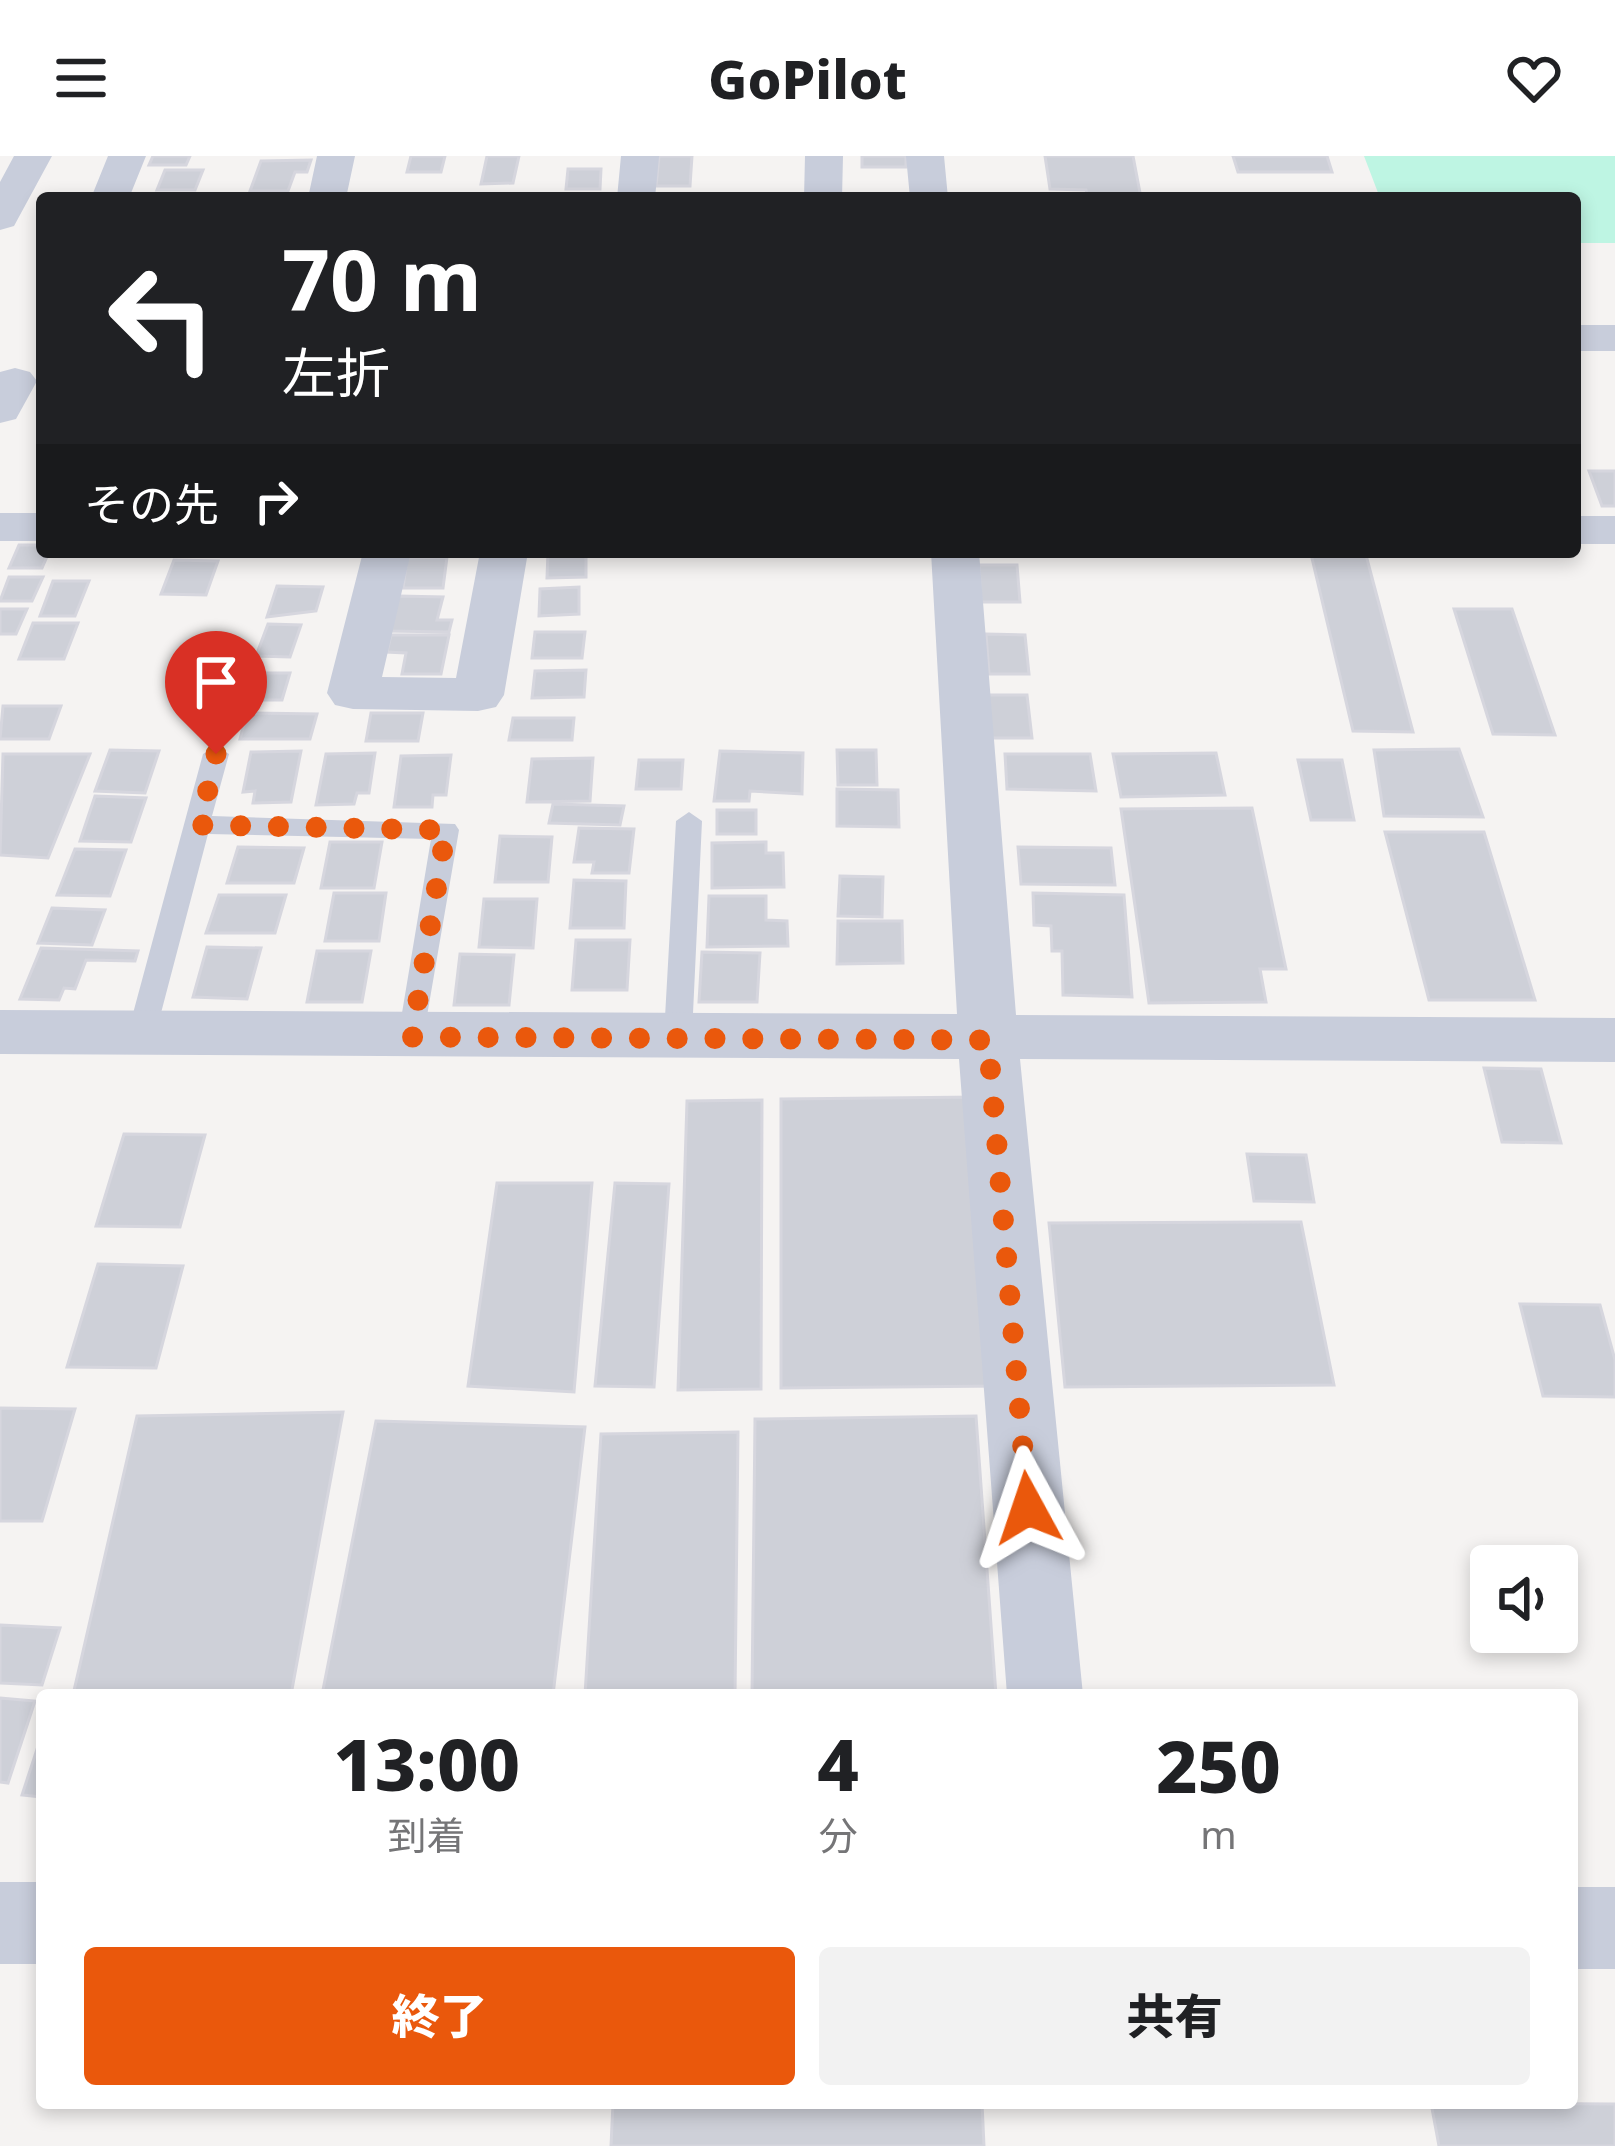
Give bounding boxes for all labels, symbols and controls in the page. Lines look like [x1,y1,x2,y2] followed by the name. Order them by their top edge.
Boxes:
[708,41,907,115] text: GoPilot
[48,45,114,111] icon: menu
[1501,45,1567,111] icon: heart
[282,221,482,336] text: 70 m
[84,240,240,396] icon: left
[282,335,390,409] text: 左折
[243,468,309,534] icon: right
[84,473,219,534] text: その先
[165,631,267,754] pin
[183,649,249,715] icon: arrive
[965,1445,1091,1571] position arrow
[1470,1545,1578,1653] map controls
[1470,1545,1578,1653] button: sound
[333,1714,520,1812] text: 13:00
[817,1714,859,1812] text: 4
[1156,1716,1281,1814] text: 250
[1200,1807,1237,1860] text: m
[388,1808,466,1861] text: 到着
[819,1808,858,1861] text: 分
[84,1947,795,2085] button: 終了
[819,1947,1530,2085] button: 共有

